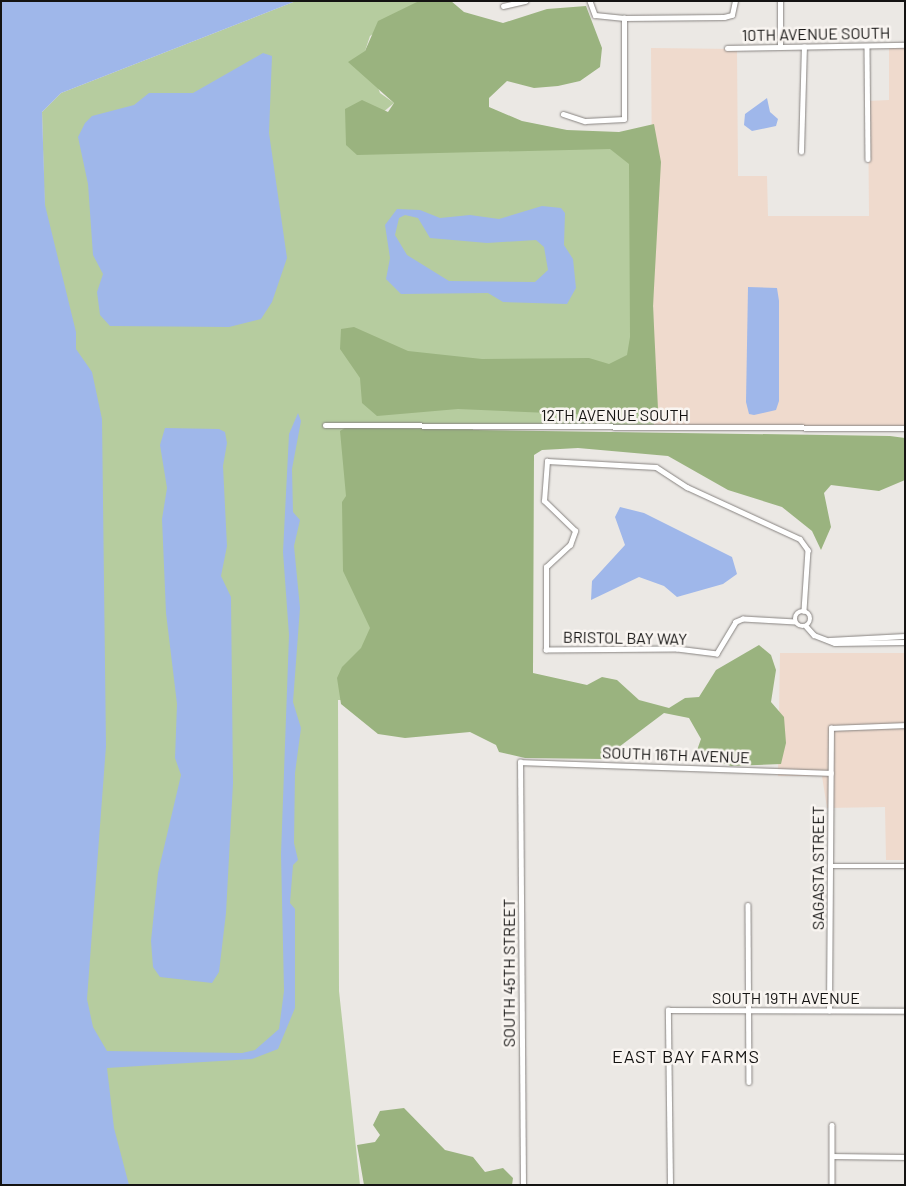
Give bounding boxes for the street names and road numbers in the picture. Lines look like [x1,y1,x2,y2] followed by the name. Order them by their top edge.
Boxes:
[742,23,890,45] street label: 10TH AVENUE SOUTH
[541,405,689,425] street label: 12TH AVENUE SOUTH
[563,627,687,649] street label: BRISTOL BAY WAY
[602,743,750,767] street label: SOUTH 16TH AVENUE
[808,806,828,930] street label: SAGASTA STREET
[499,899,519,1047] street label: SOUTH 45TH STREET
[712,988,860,1008] street label: SOUTH 19TH AVENUE

